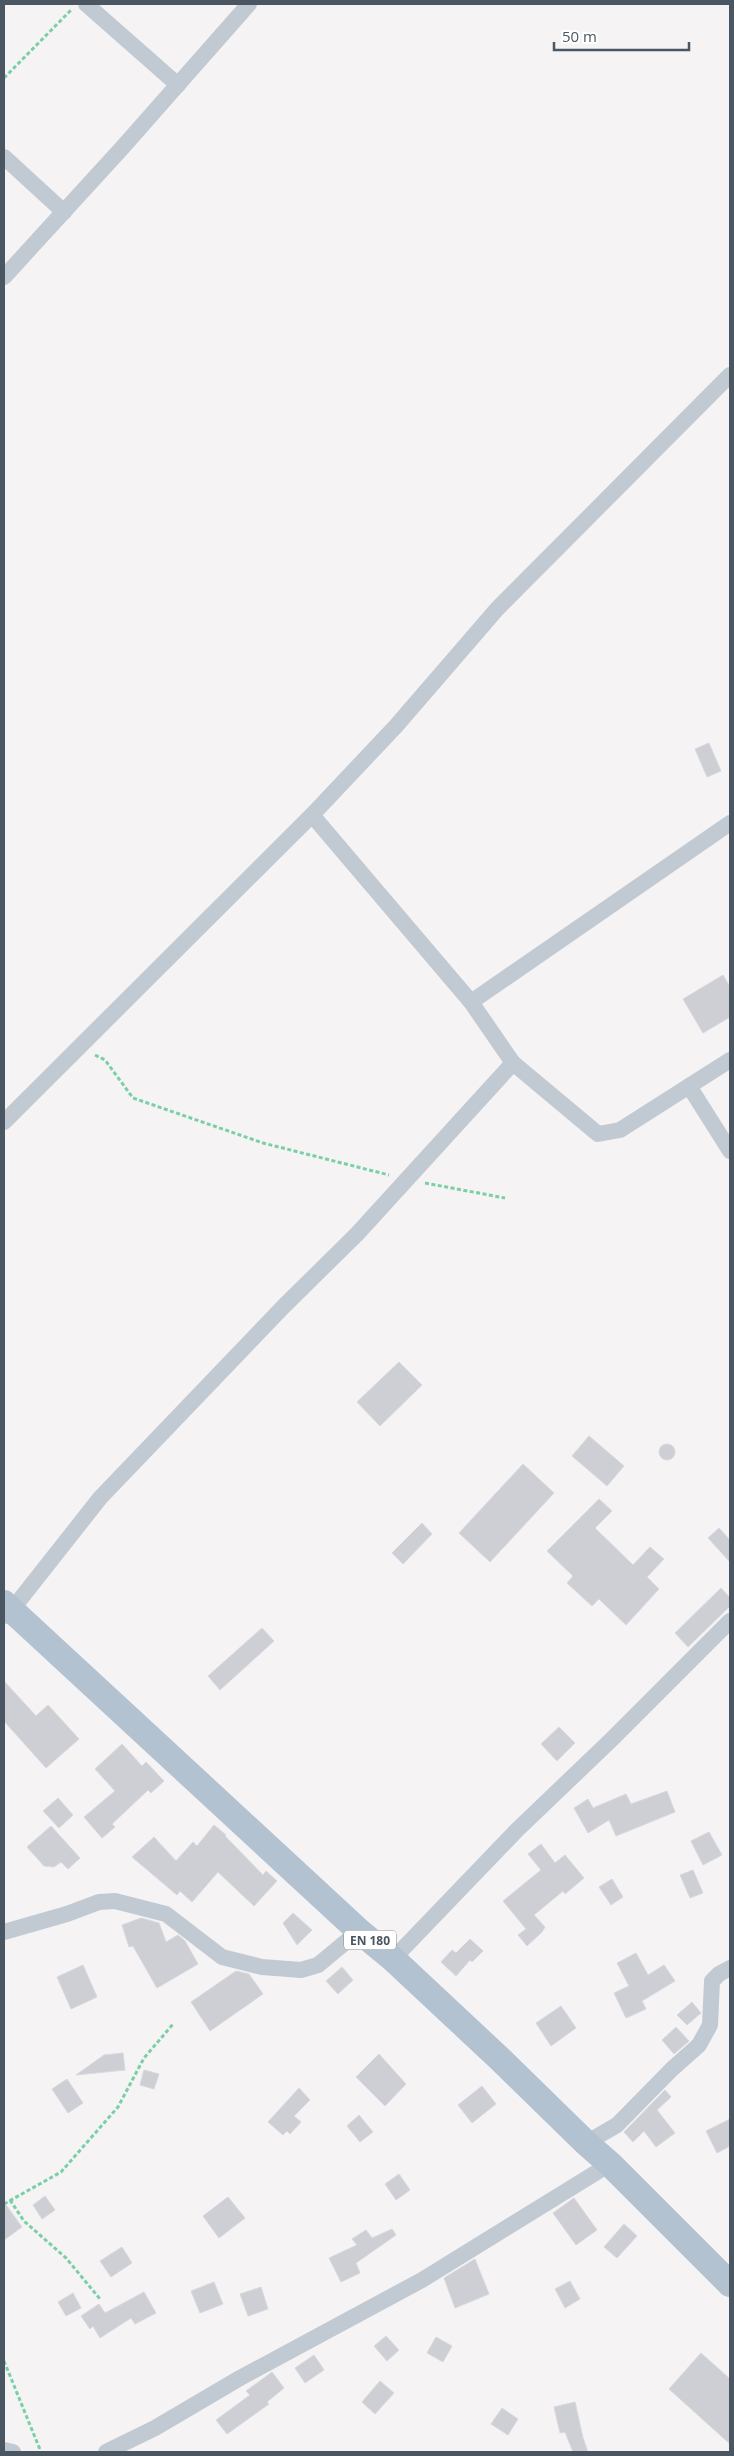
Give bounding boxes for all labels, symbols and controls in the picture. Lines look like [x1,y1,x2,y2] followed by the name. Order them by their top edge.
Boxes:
[554,20,689,52] scale bar
[562,26,597,46] text: 50 m
[344,1930,396,1950] road number: EN 180

